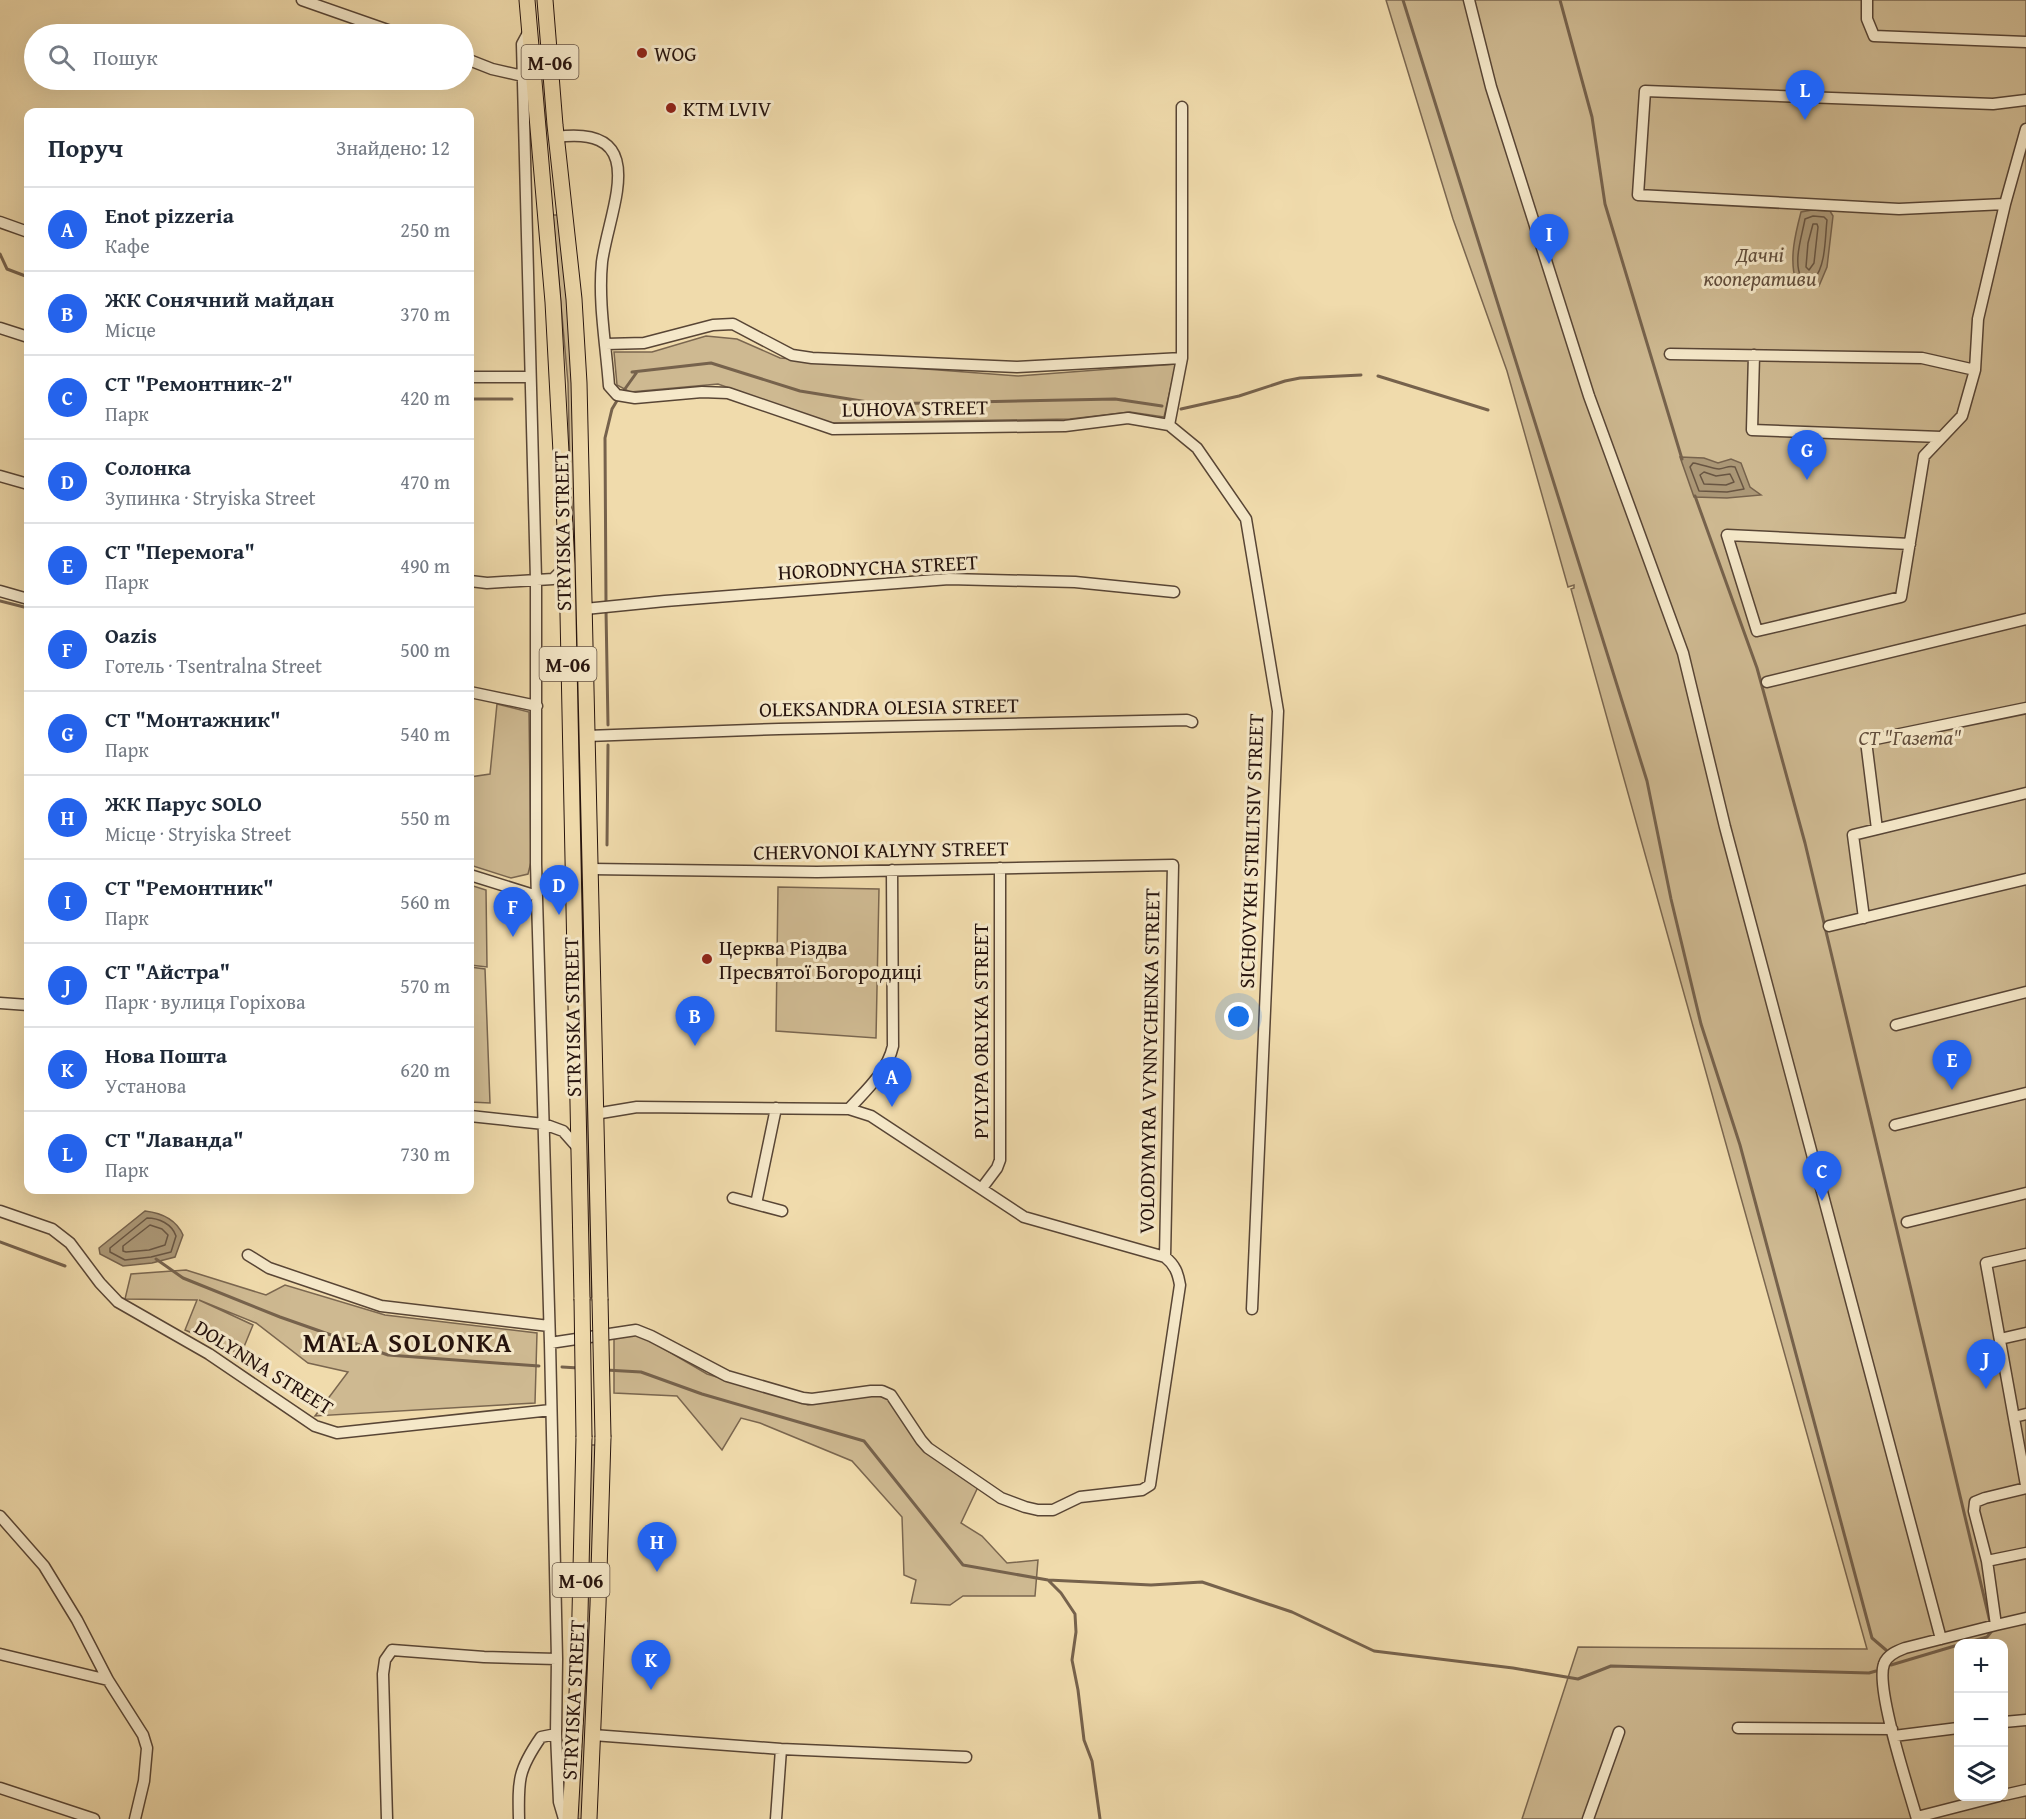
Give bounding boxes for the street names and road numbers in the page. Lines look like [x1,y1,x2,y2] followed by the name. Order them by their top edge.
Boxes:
[522,45,578,79] road number: М-06
[842,391,989,425] street label: LUHOVA STREET
[545,450,579,611] street label: STRYISKA STREET
[777,546,979,588] street label: HORODNYCHA STREET
[540,647,596,681] road number: М-06
[759,689,1019,725] street label: OLEKSANDRA OLESIA STREET
[1231,713,1271,989] street label: SICHOVYKH STRILTSIV STREET
[753,832,1009,868] street label: CHERVONOI KALYNY STREET
[1130,888,1168,1234] street label: VOLODYMYRA VYNNYCHENKA STREET
[965,923,996,1139] street label: PYLYPA ORLYKA STREET
[555,936,589,1097] street label: STRYISKA STREET
[188,1312,340,1422] street label: DOLYNNA STREET
[552,1563,610,1597] road number: М-06
[553,1619,593,1781] street label: STRYISKA STREET

